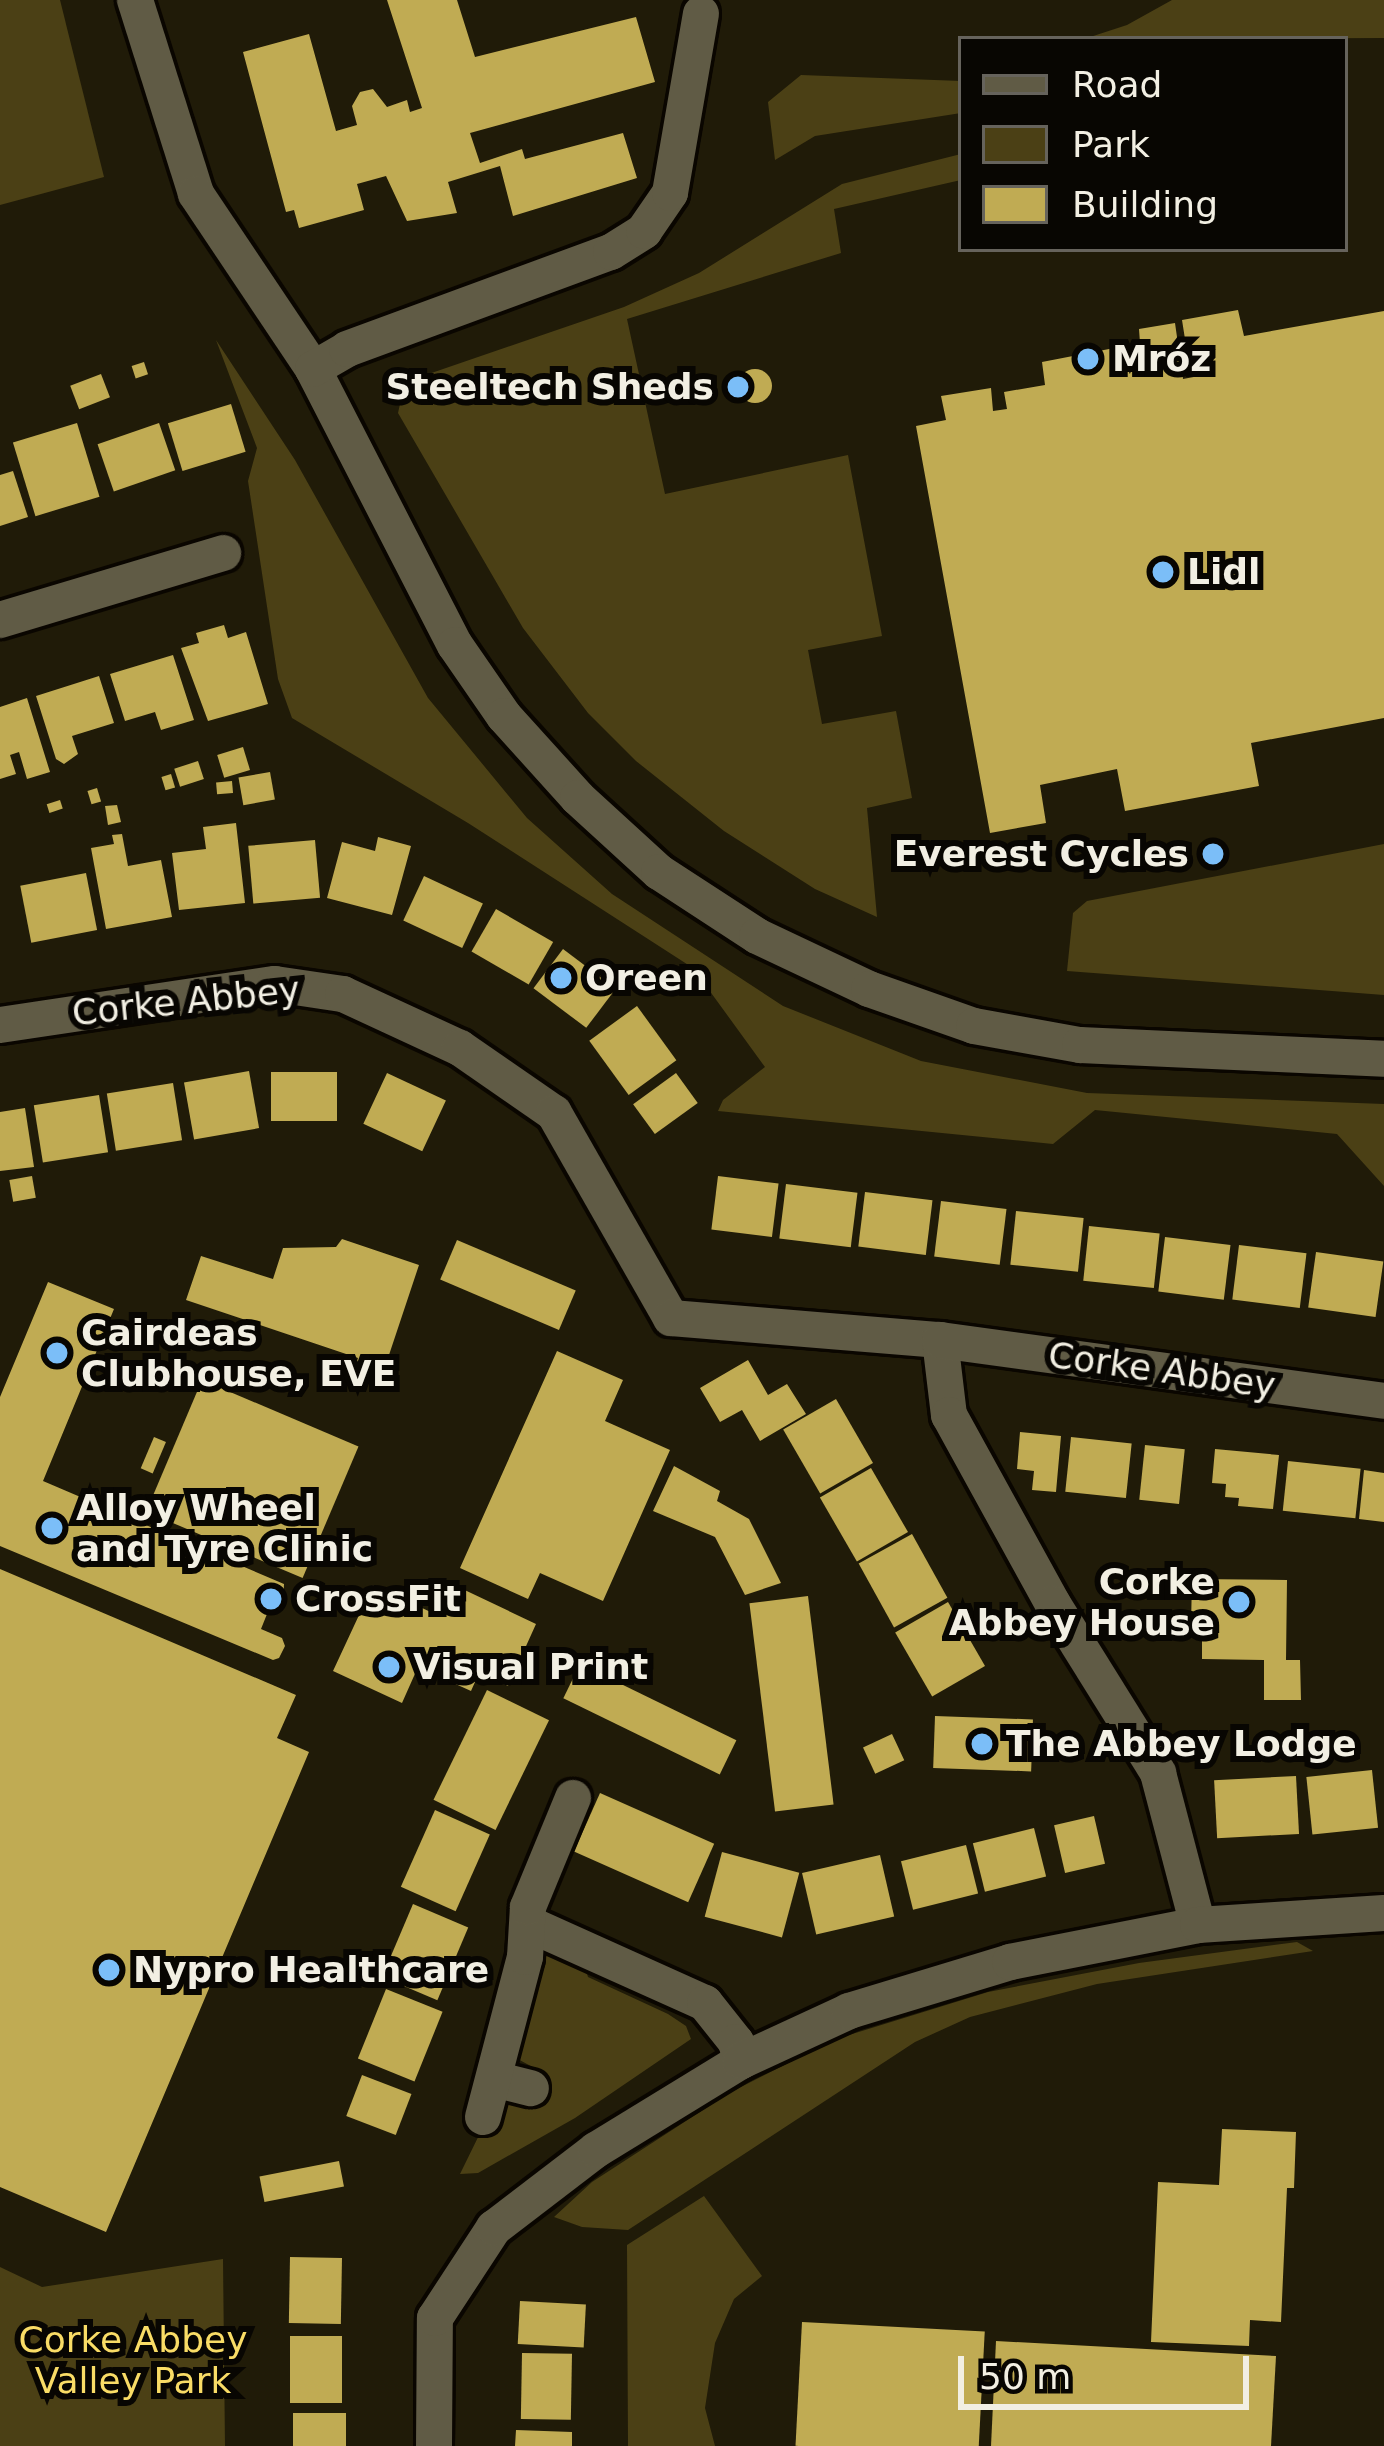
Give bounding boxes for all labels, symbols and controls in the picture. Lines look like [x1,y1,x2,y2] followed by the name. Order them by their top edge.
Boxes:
[958,36,1348,252] legend
[1072,64,1162,105] text: Road
[1072,124,1150,165] text: Park
[1072,184,1218,225] text: Building
[1112,337,1211,381] place label: Mróz
[1075,346,1101,372] marker: Mróz
[385,365,714,409] place label: Steeltech Sheds
[725,374,751,400] marker: Steeltech Sheds
[1187,550,1260,594] place label: Lidl
[1150,559,1176,585] marker: Lidl
[894,832,1189,876] place label: Everest Cycles
[1200,841,1226,867] marker: Everest Cycles
[585,956,708,1000] place label: Oreen
[548,965,574,991] marker: Oreen
[70,968,302,1034] street label: Corke Abbey
[81,1310,396,1395] place label: Cairdeas Clubhouse, EVE
[1046,1333,1278,1407] street label: Corke Abbey
[44,1340,70,1366] marker: Cairdeas Clubhouse, EVE
[76,1485,373,1570] place label: Alloy Wheel and Tyre Clinic
[39,1515,65,1541] marker: Alloy Wheel and Tyre Clinic
[949,1559,1215,1644] place label: Corke Abbey House
[295,1577,461,1621] place label: CrossFit
[258,1586,284,1612] marker: CrossFit
[1226,1589,1252,1615] marker: Corke Abbey House
[413,1645,648,1689] place label: Visual Print
[376,1654,402,1680] marker: Visual Print
[1006,1722,1357,1766] place label: The Abbey Lodge
[969,1731,995,1757] marker: The Abbey Lodge
[133,1948,489,1992] place label: Nypro Healthcare
[96,1957,122,1983] marker: Nypro Healthcare
[19,2317,247,2402] park label: Corke Abbey Valley Park
[964,2332,1255,2406] scale bar
[979,2356,1071,2397] text: 50 m

